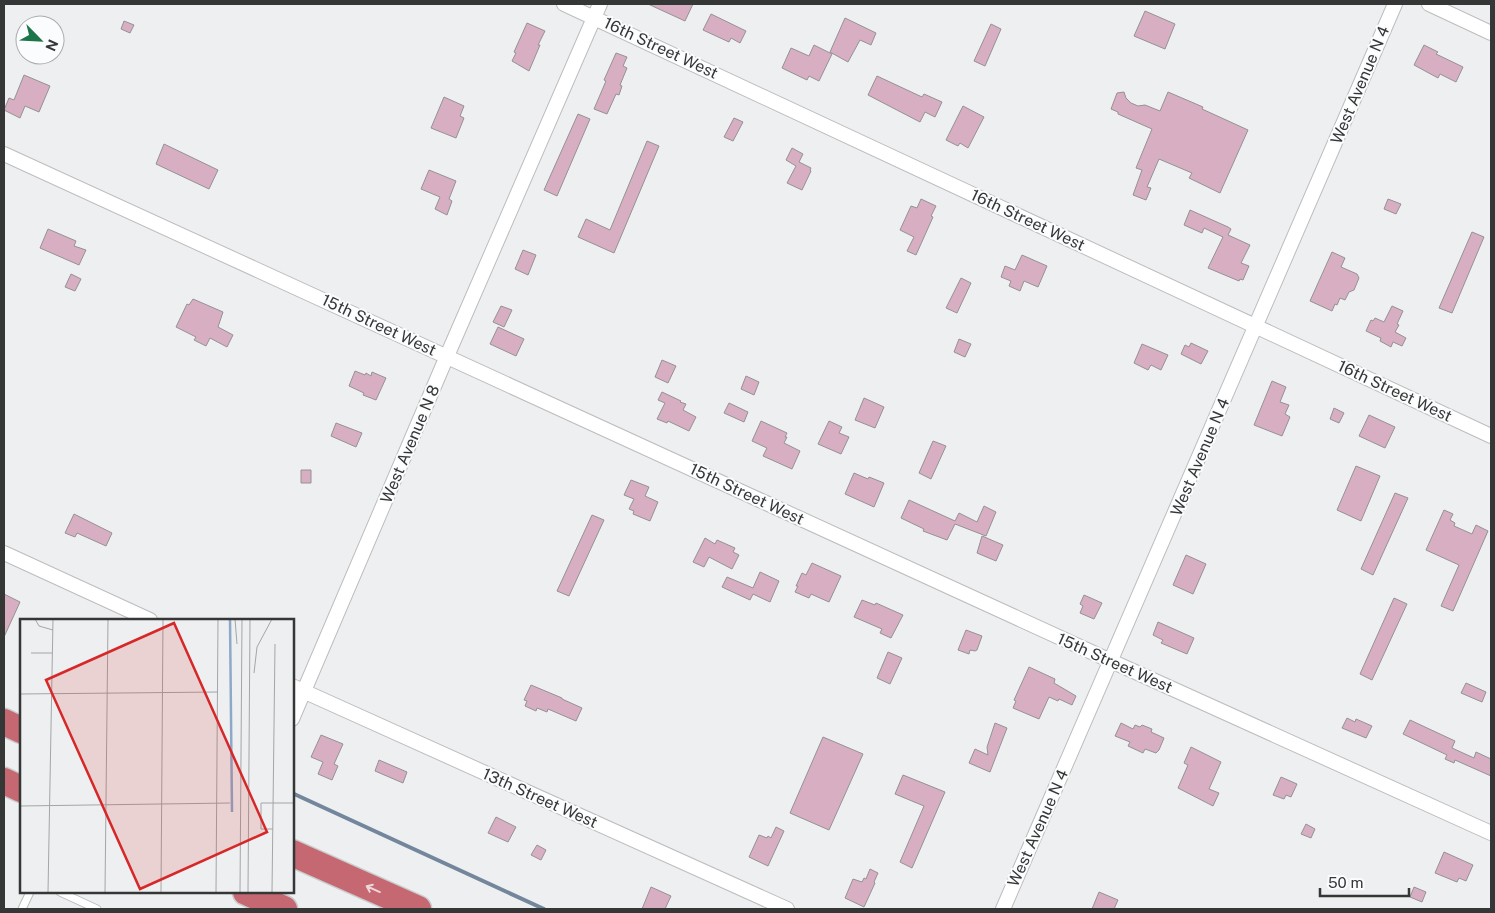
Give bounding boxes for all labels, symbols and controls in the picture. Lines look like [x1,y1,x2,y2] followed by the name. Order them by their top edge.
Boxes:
[601,13,721,83] street label: 16th Street West
[15,15,65,65] north arrow
[1327,23,1393,147] street label: West Avenue N 4
[42,37,61,54] text: N
[968,185,1088,255] street label: 16th Street West
[319,290,439,360] street label: 15th Street West
[1335,356,1455,426] street label: 16th Street West
[377,382,443,506] street label: West Avenue N 8
[1167,395,1233,519] street label: West Avenue N 4
[687,459,807,529] street label: 15th Street West
[20,619,294,893] inset map
[1054,629,1176,697] street label: 15th Street West
[480,764,600,832] street label: 13th Street West
[1004,766,1072,890] street label: West Avenue N 4
[1320,866,1409,898] scale bar
[1328,874,1363,891] text: 50 m
[366,884,381,894] one-way arrow

